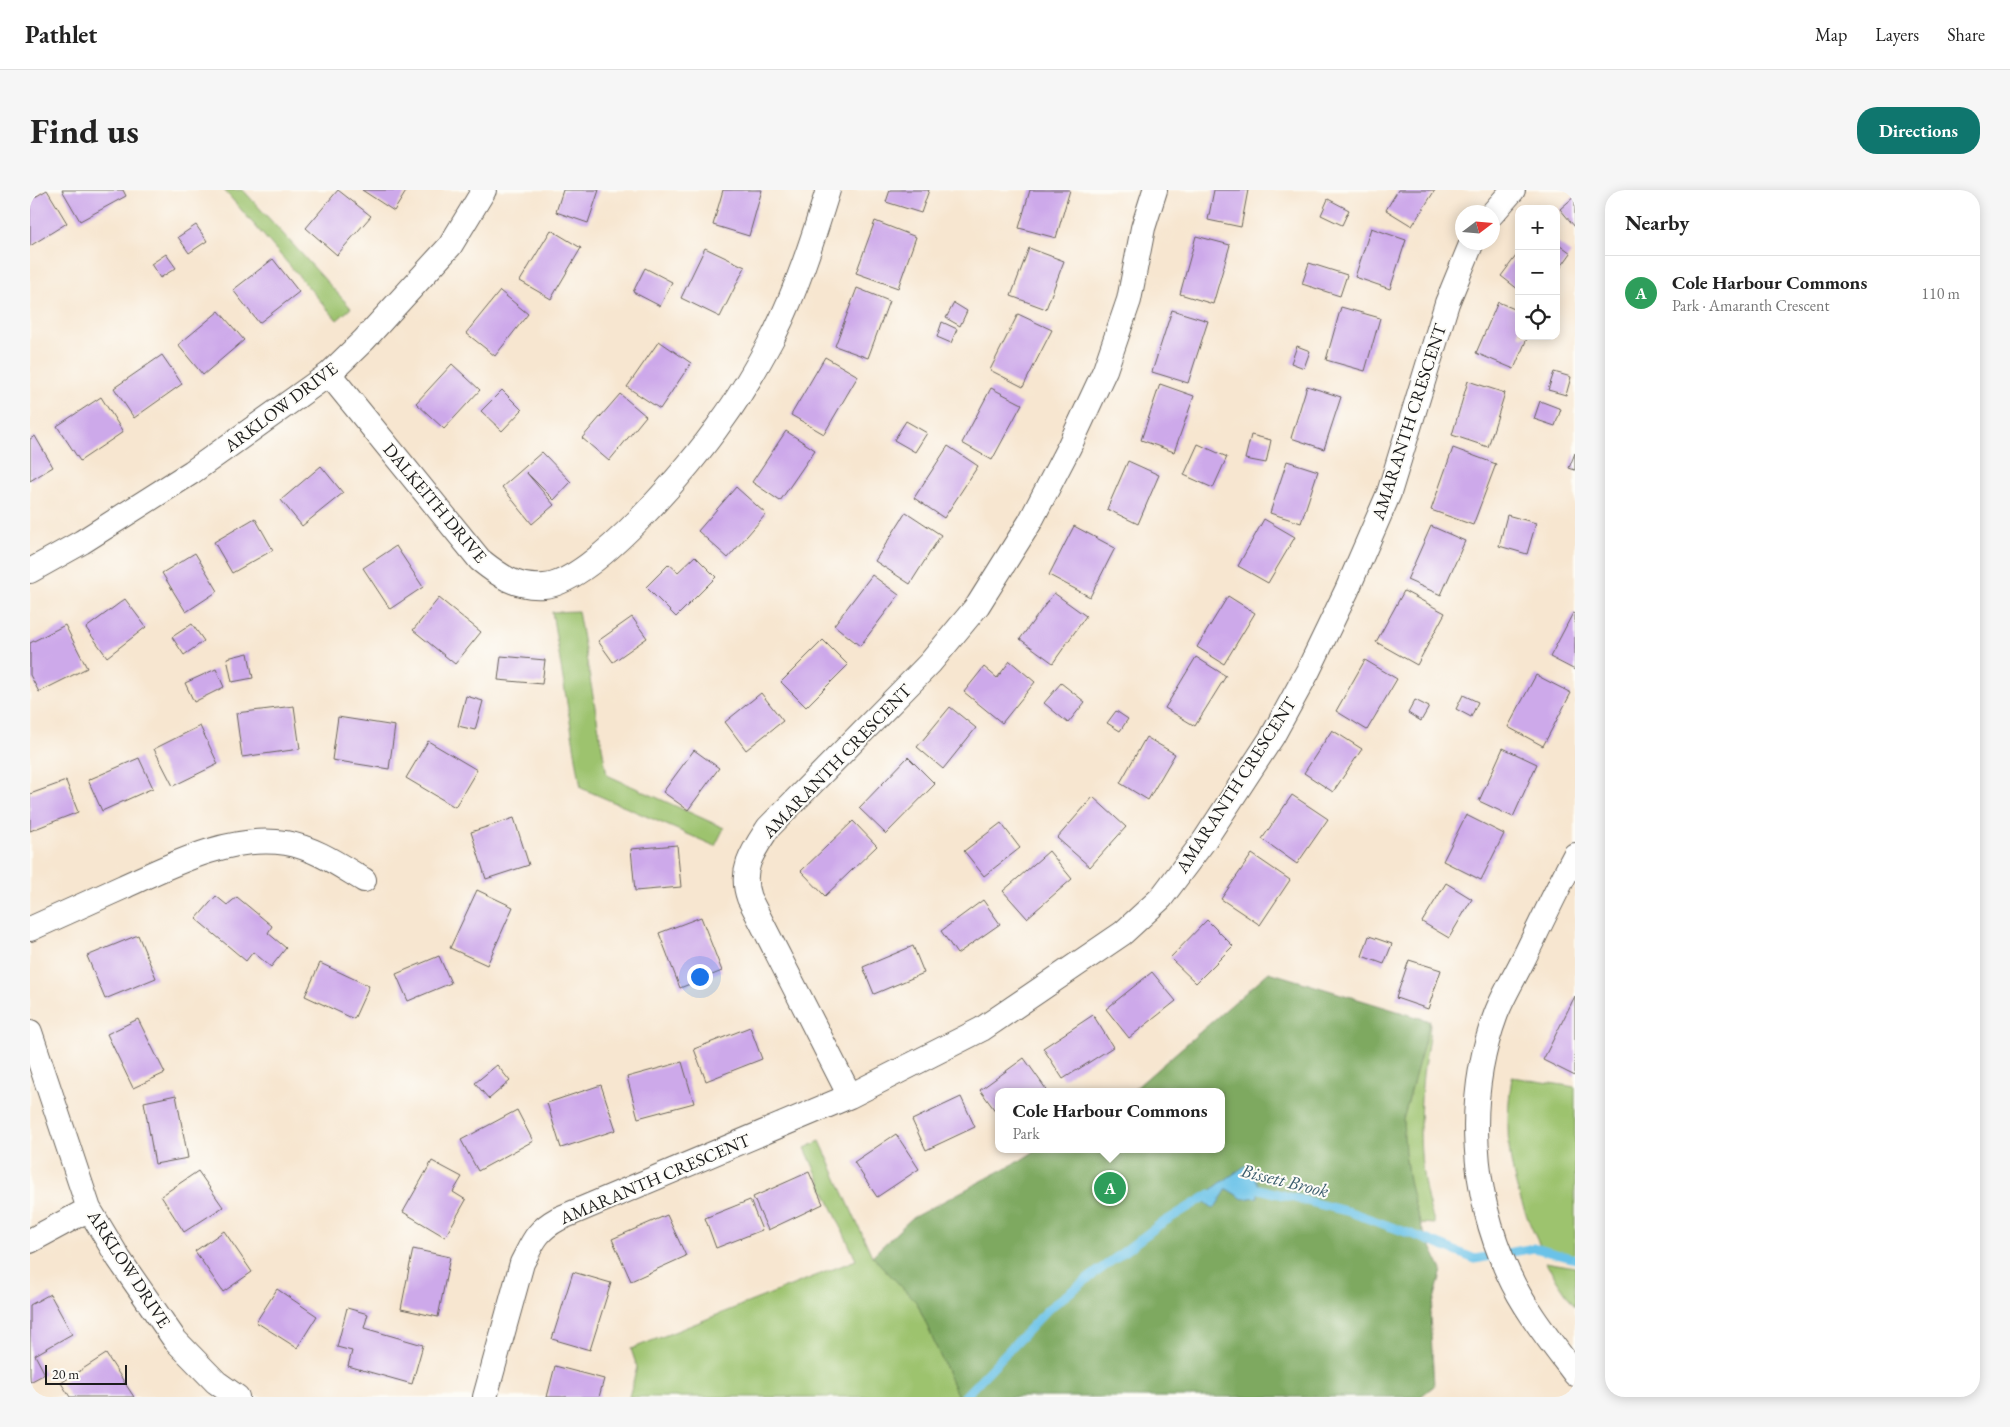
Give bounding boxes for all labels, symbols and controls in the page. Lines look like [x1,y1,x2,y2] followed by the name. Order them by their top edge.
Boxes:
[25,19,97,50] text: Pathlet
[1815,23,1847,46] text: Map
[1875,23,1919,46] text: Layers
[1947,23,1985,46] text: Share
[1857,107,1980,154] button: Directions
[30,108,139,153] text: Find us
[1455,205,1500,250] north arrow
[1515,205,1560,340] map controls
[1515,205,1560,250] button: +
[1625,209,1689,236] text: Nearby
[1515,250,1560,295] button: −
[1672,270,1867,295] text: Cole Harbour Commons
[1635,283,1647,304] text: A
[1921,283,1960,304] text: 110 m
[1515,295,1560,340] button: locate
[1672,295,1829,316] text: Park · Amaranth Crescent
[1366,320,1451,524] street label: AMARANTH CRESCENT
[219,356,342,457] street label: ARKLOW DRIVE
[379,438,492,567] street label: DALKEITH DRIVE
[756,678,917,843] street label: AMARANTH CRESCENT
[1170,692,1302,878] street label: AMARANTH CRESCENT
[687,964,713,990] your location
[995,1088,1225,1153] popup
[1012,1098,1208,1123] text: Cole Harbour Commons
[1012,1123,1040,1144] text: Park
[555,1128,755,1230] street label: AMARANTH CRESCENT
[1238,1157,1331,1203] water label: Bissett Brook
[1094,1169,1126,1207] pin: A
[82,1205,176,1332] street label: ARKLOW DRIVE
[45,1362,128,1385] scale bar
[52,1365,79,1383] text: 20 m

